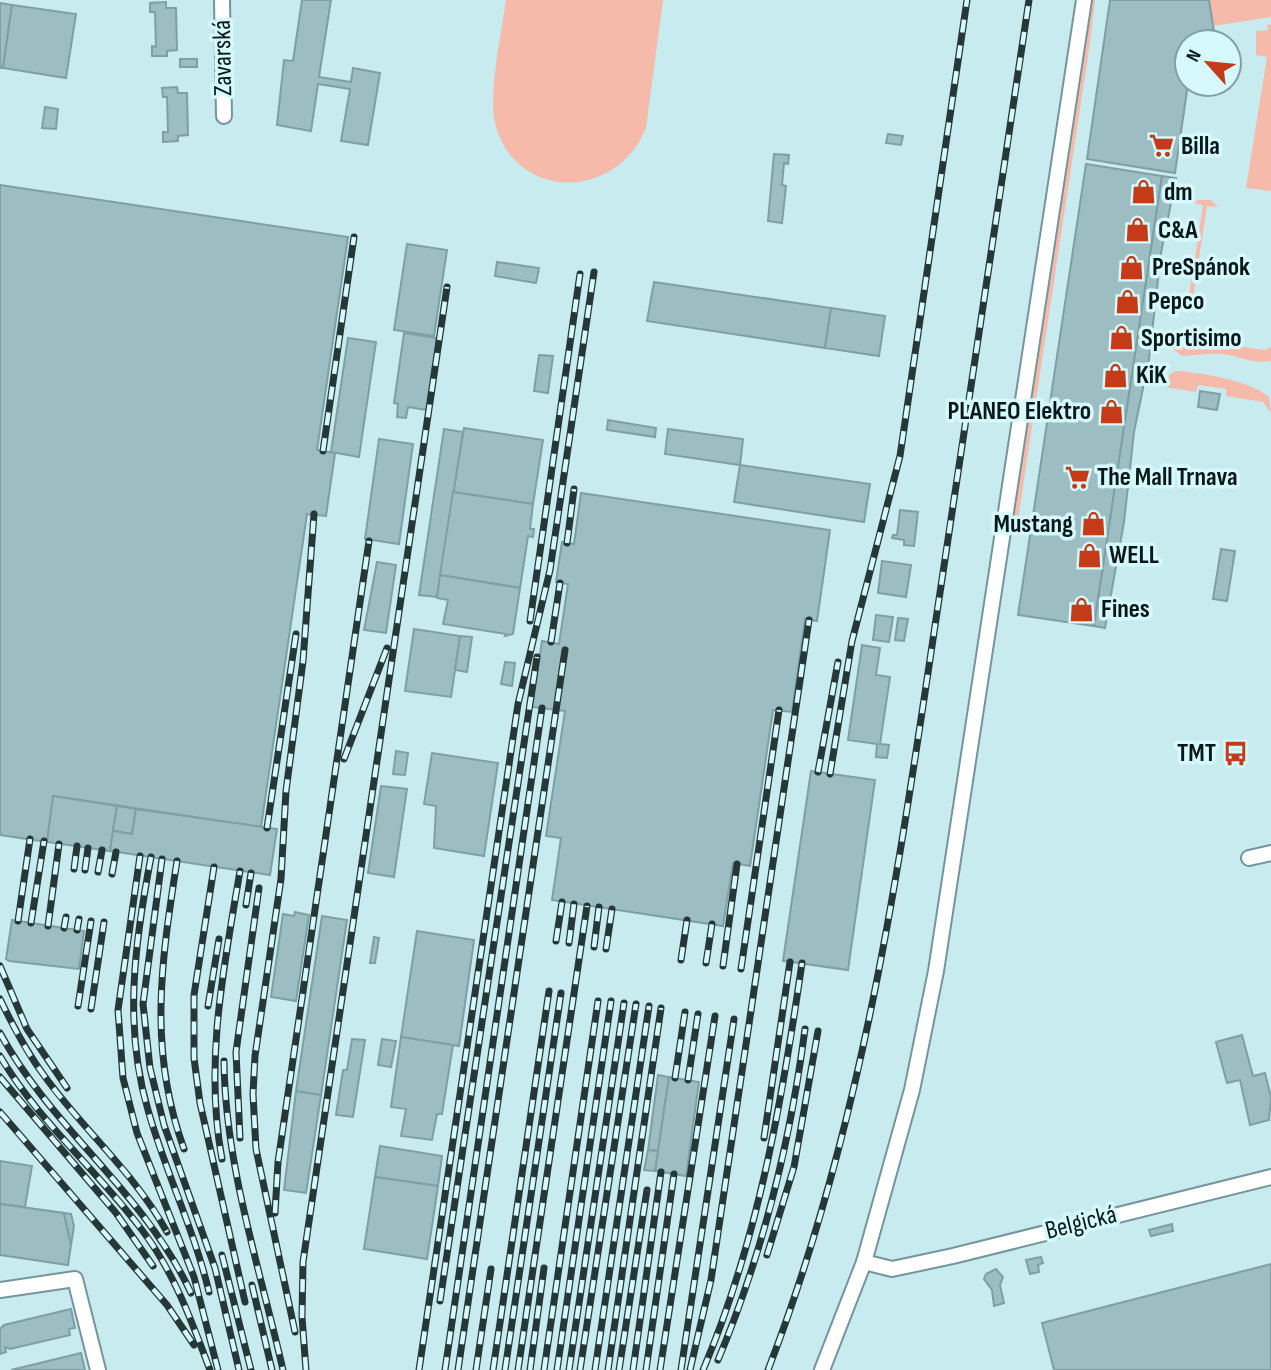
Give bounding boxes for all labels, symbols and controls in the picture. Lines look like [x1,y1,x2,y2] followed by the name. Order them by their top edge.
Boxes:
[207,20,239,96] street label: Zavarská
[1173,28,1243,98] north arrow
[1182,46,1207,66] text: N
[1181,131,1220,162] place label: Billa
[1147,132,1175,160] supermarket icon: Billa
[1164,177,1193,208] place label: dm
[1130,178,1158,206] shop icon: dm
[1158,215,1198,246] place label: C&A
[1124,216,1152,244] shop icon: C&A
[1152,252,1250,283] place label: PreSpánok
[1118,253,1146,281] shop icon: PreSpánok
[1148,286,1204,317] place label: Pepco
[1114,287,1142,315] shop icon: Pepco
[1141,323,1242,354] place label: Sportisimo
[1107,324,1135,352] shop icon: Sportisimo
[1136,360,1167,391] place label: KiK
[1102,361,1130,389] shop icon: KiK
[948,396,1091,427] place label: PLANEO Elektro
[1097,397,1125,425] shop icon: PLANEO Elektro
[1097,462,1238,493] place label: The Mall Trnava
[1063,463,1091,491] supermarket icon: The Mall Trnava
[994,509,1073,540] place label: Mustang
[1079,510,1107,538] shop icon: Mustang
[1109,540,1159,571] place label: WELL
[1075,541,1103,569] shop icon: WELL
[1101,594,1150,625] place label: Fines
[1067,595,1095,623] shop icon: Fines
[1177,738,1216,769] place label: TMT
[1222,739,1250,767] bus stop icon: TMT
[1042,1199,1120,1247] street label: Belgická

